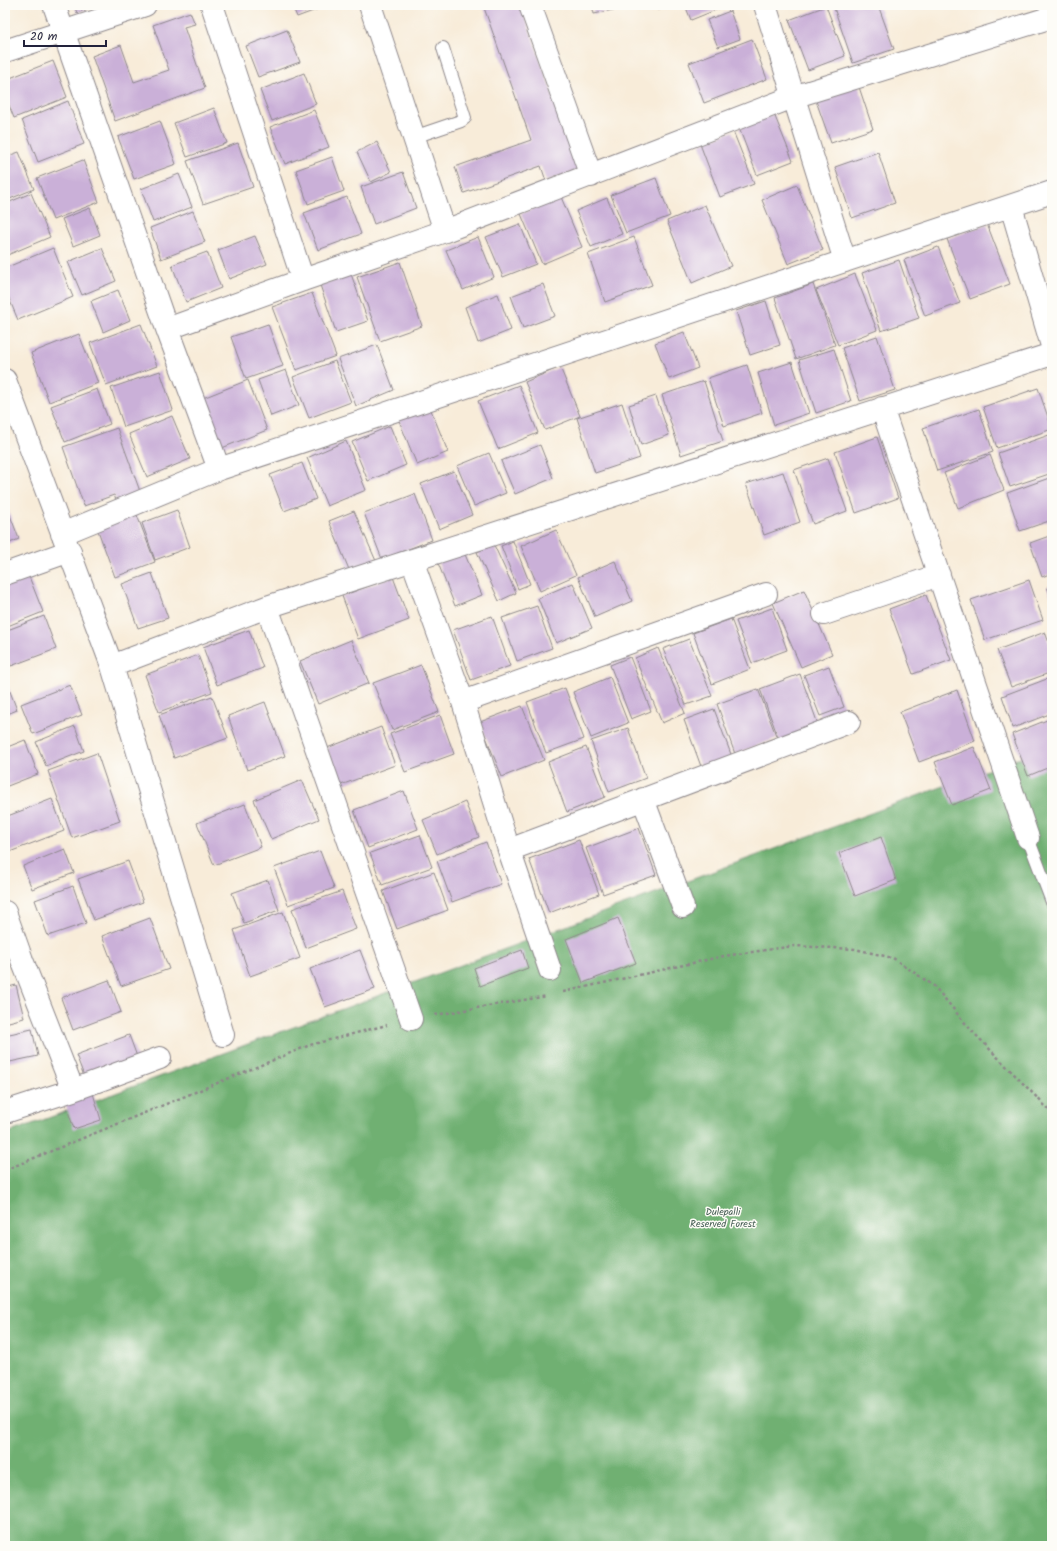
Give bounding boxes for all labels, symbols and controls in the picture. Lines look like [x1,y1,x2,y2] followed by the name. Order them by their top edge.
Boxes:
[24,22,106,48] scale bar
[30,27,58,46] text: 20 m
[690,1204,756,1232] park label: Dulepalli Reserved Forest

